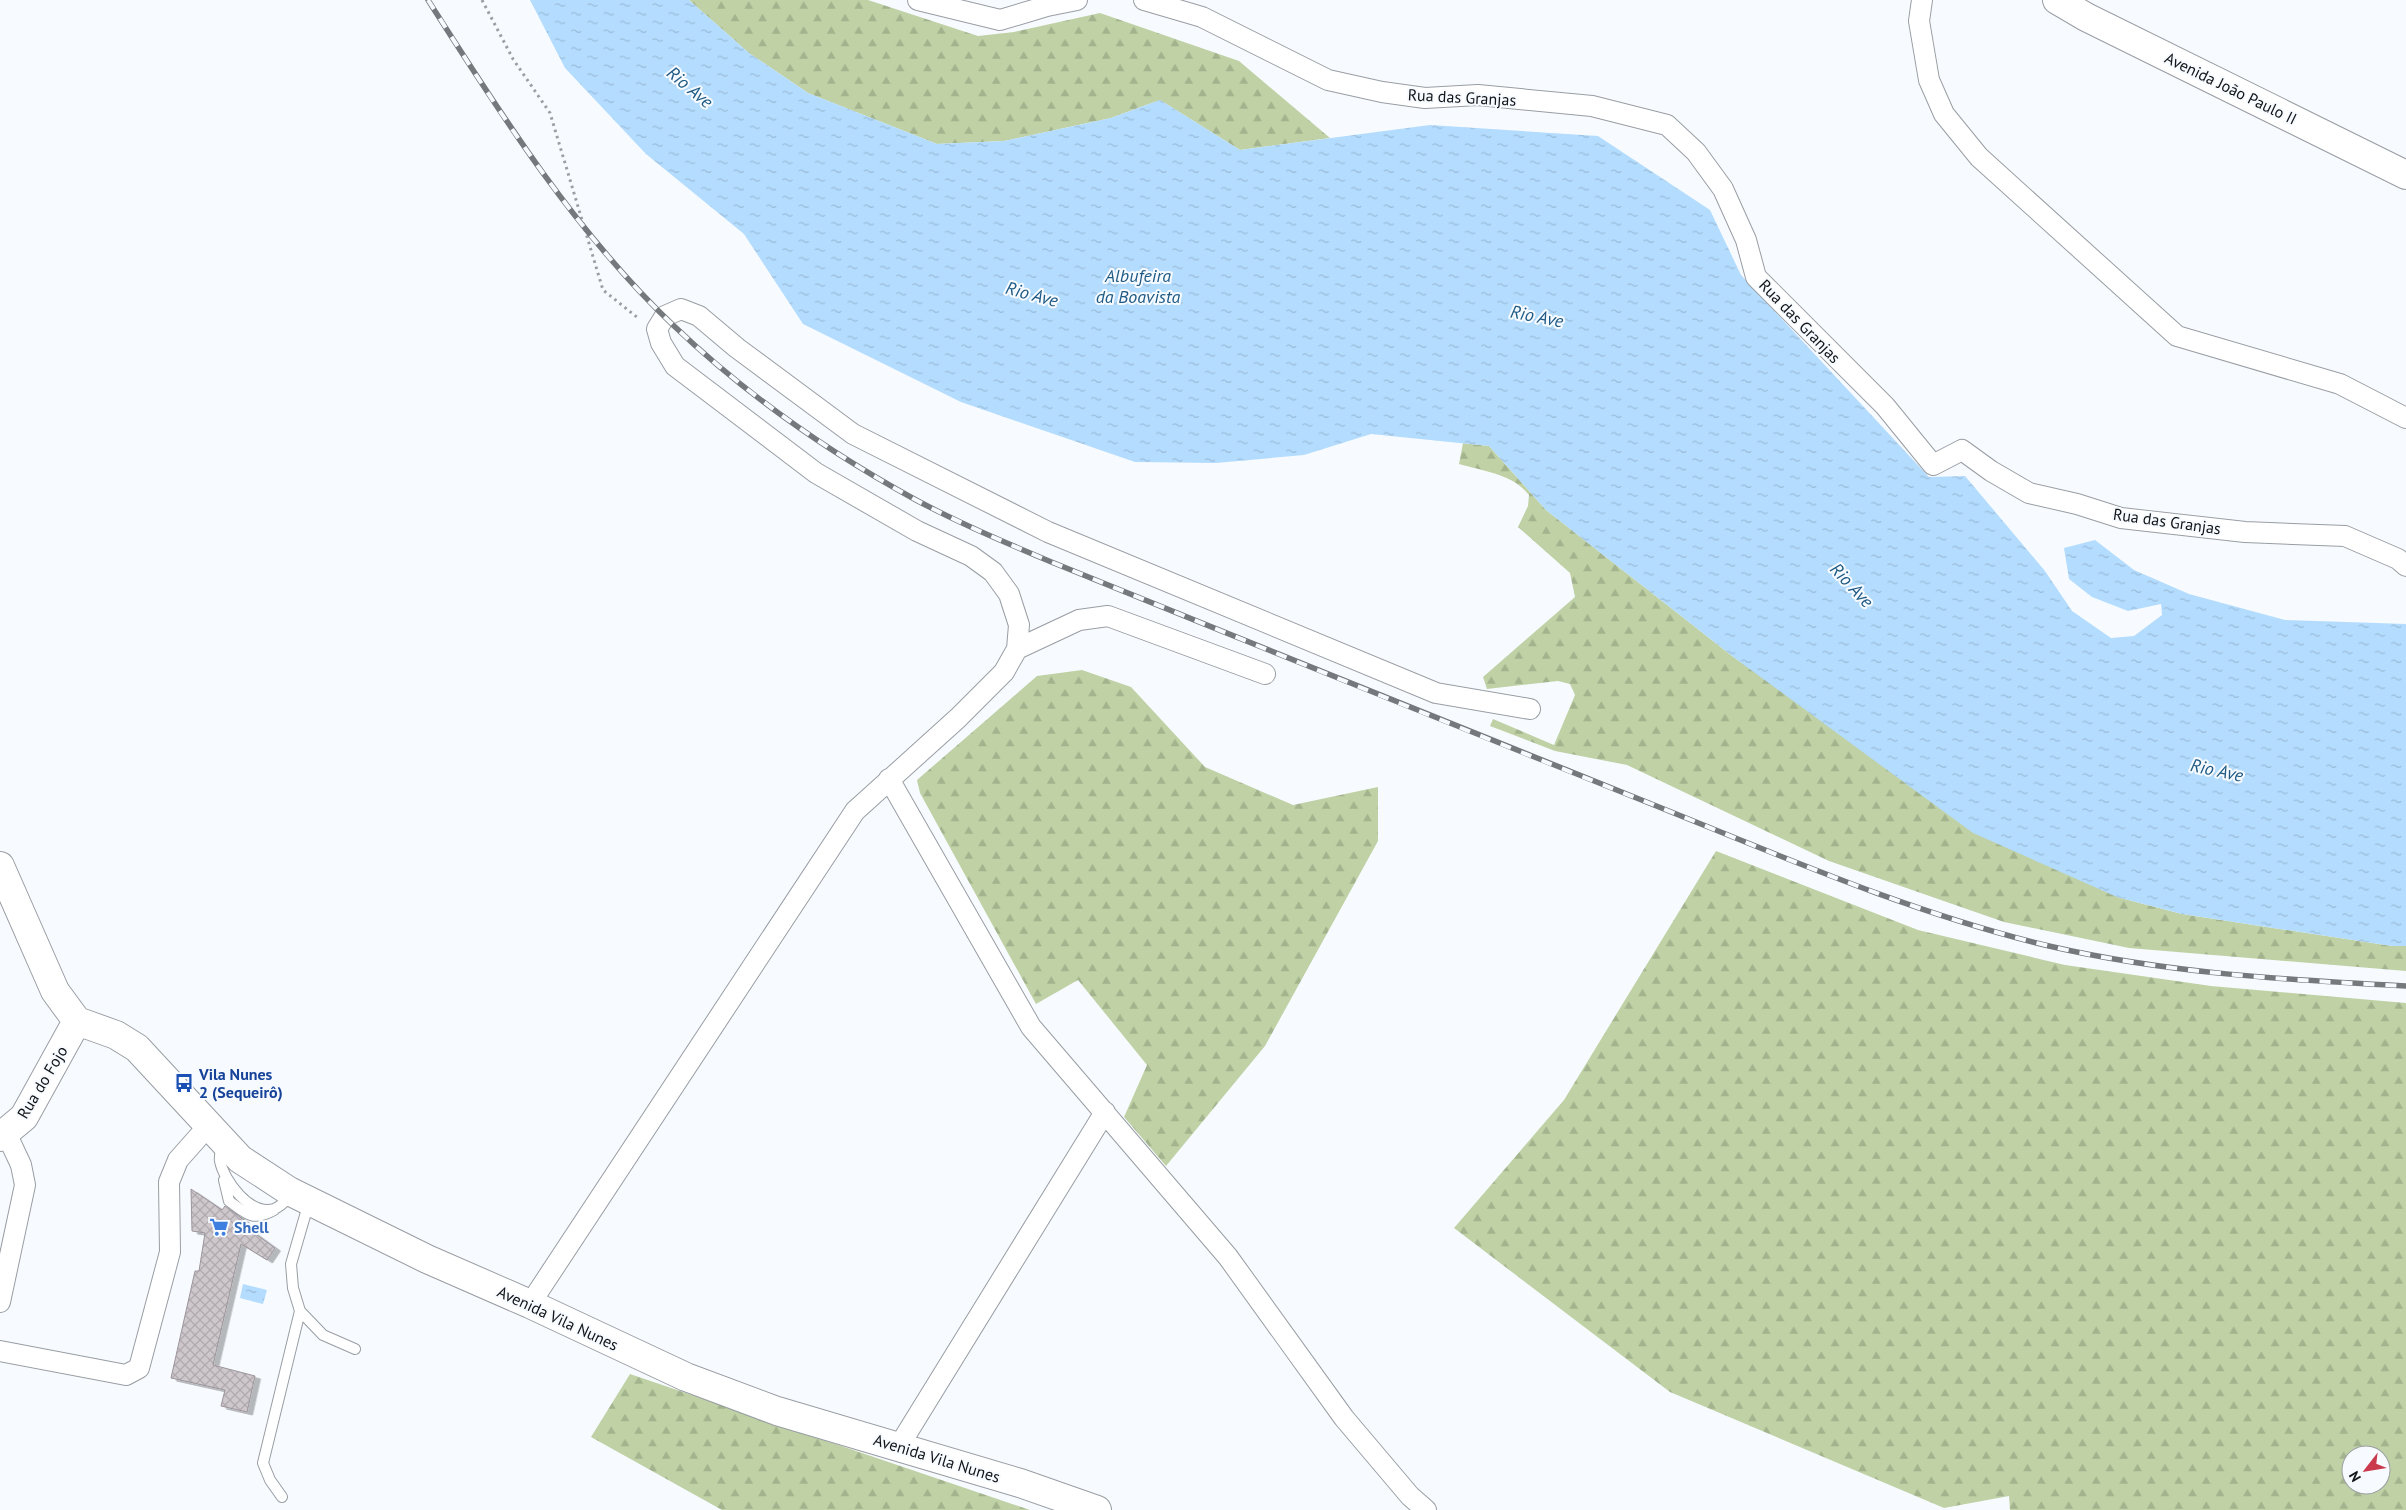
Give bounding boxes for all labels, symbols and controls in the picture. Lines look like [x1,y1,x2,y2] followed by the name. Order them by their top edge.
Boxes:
[2162,47,2300,129] street label: Avenida João Paulo II
[662,61,718,113] water label: Rio Ave
[1407,84,1517,110] street label: Rua das Granjas
[1096,264,1181,308] water label: Albufeira da Boavista
[1755,275,1845,367] street label: Rua das Granjas
[1003,276,1061,312] water label: Rio Ave
[1509,300,1566,333] water label: Rio Ave
[2112,504,2222,538] street label: Rua das Granjas
[1825,558,1879,613] water label: Rio Ave
[2189,753,2246,787] water label: Rio Ave
[12,1042,72,1122] street label: Rua do Fojo
[198,1064,283,1102] place label: Vila Nunes 2 (Sequeirô)
[173,1072,195,1094] bus stop icon: Vila Nunes 2 (Sequeirô)
[208,1216,230,1238] supermarket icon: Shell
[234,1217,269,1237] place label: Shell
[494,1281,622,1355] street label: Avenida Vila Nunes
[871,1429,1003,1487] street label: Avenida Vila Nunes
[2341,1445,2391,1495] north arrow
[2345,1468,2365,1485] text: N

